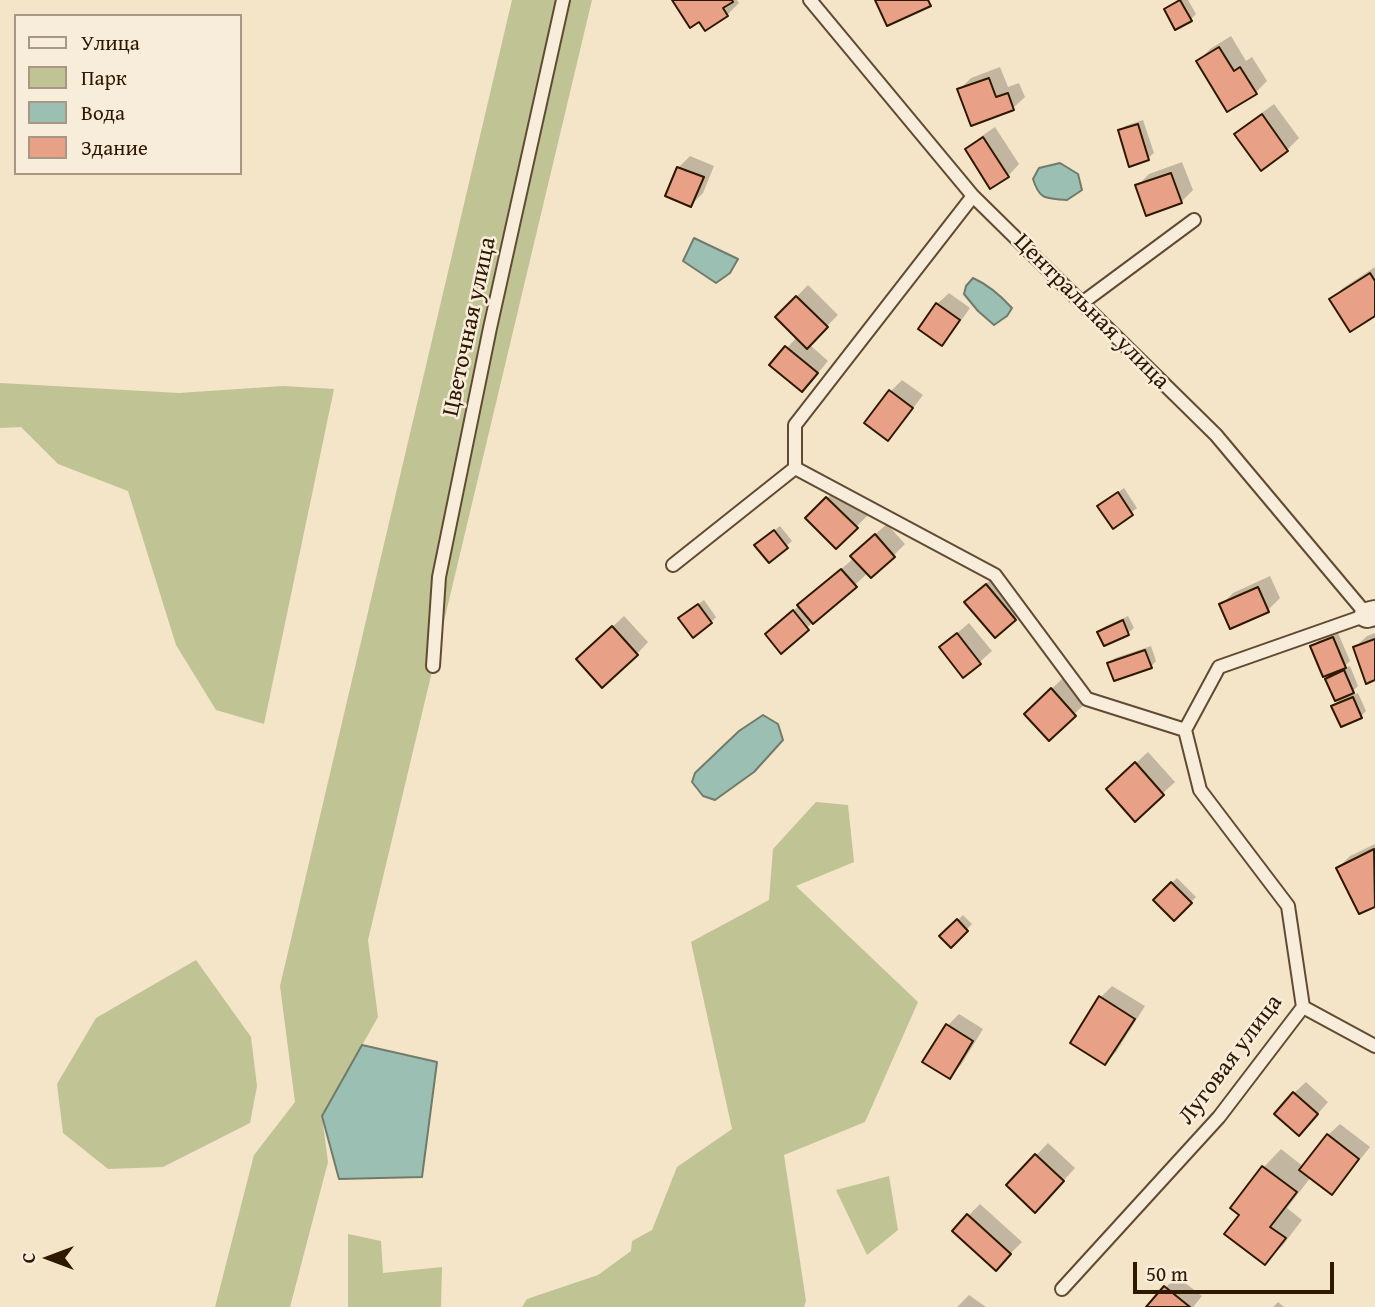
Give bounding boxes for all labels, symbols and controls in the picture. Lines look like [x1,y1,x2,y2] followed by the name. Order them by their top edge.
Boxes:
[14,14,242,175] legend
[81,27,140,58] text: Улица
[81,62,127,93] text: Парк
[81,97,125,128] text: Вода
[81,132,148,163] text: Здание
[1007,228,1175,396] street label: Центральная улица
[437,235,503,419] street label: Цветочная улица
[1173,989,1289,1131] street label: Луговая улица
[14,1223,84,1293] north arrow
[1137,1248,1338,1292] scale bar
[14,1253,42,1263] text: С
[1146,1258,1188,1289] text: 50 m

